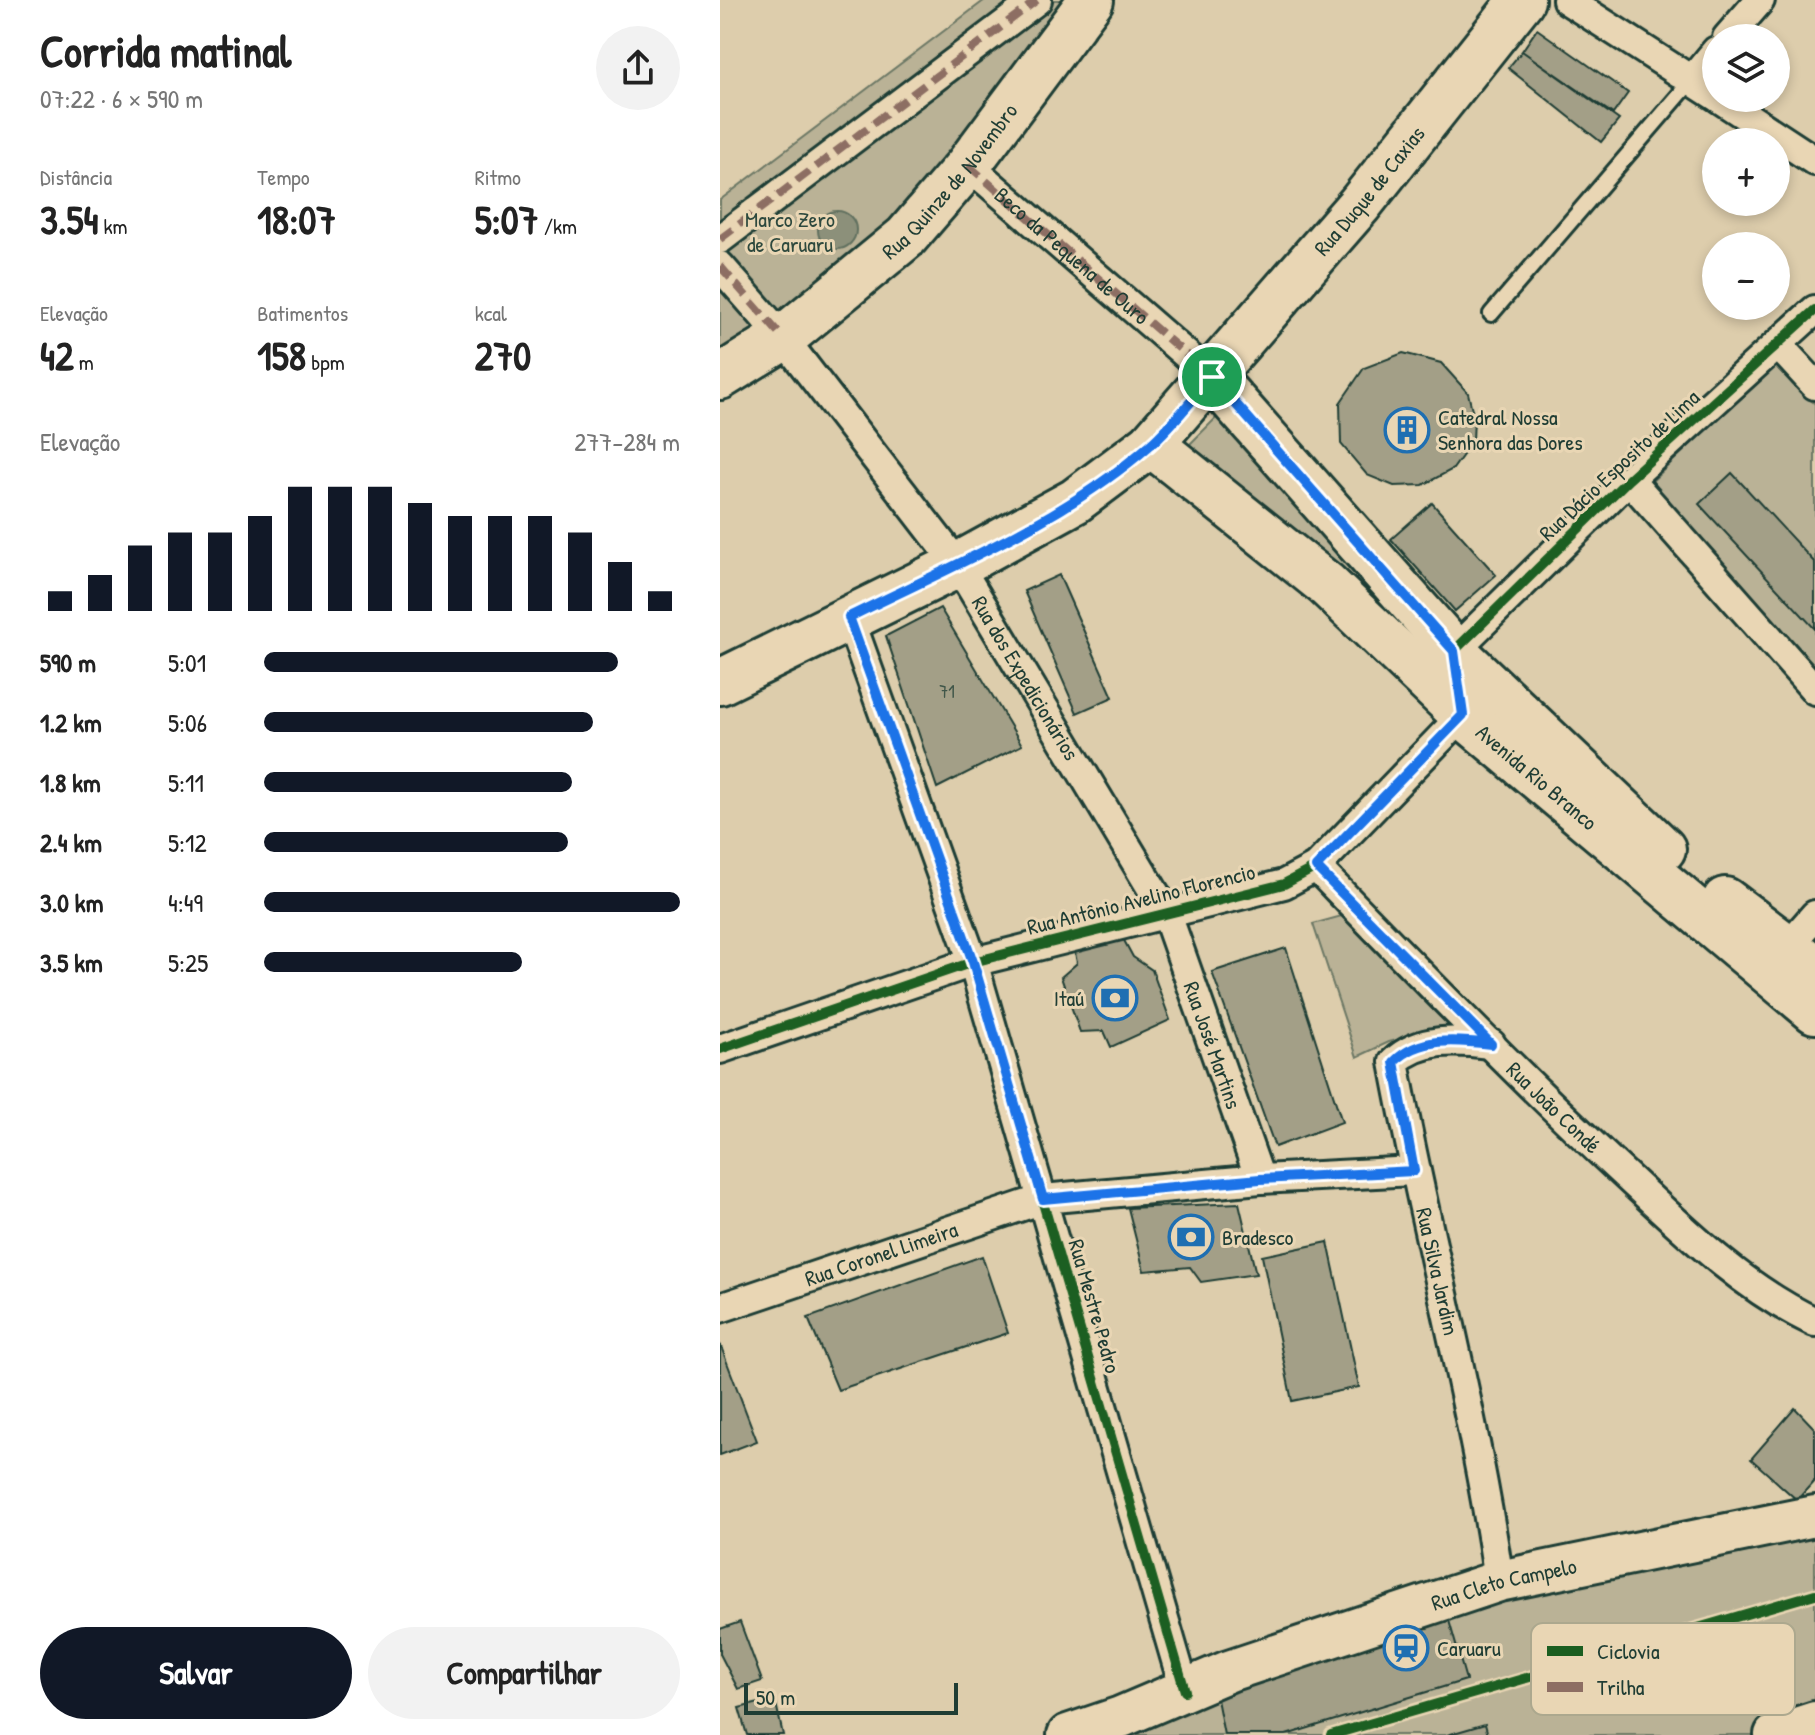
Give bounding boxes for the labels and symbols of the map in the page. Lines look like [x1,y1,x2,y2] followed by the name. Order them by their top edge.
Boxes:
[875,97,1024,266] street label: Rua Quinze de Novembro
[1307,119,1431,262] street label: Rua Duque de Caxias
[988,180,1156,331] street label: Beco da Pequena de Ouro
[745,204,835,259] park label: Marco Zero de Caruaru
[1178,343,1246,411] pin
[1532,382,1706,547] street label: Rua Dácio Esposito de Lima
[1438,402,1583,457] place label: Catedral Nossa Senhora das Dores
[1383,406,1431,454] building icon: Catedral Nossa Senhora das Dores
[965,590,1087,766] street label: Rua dos Expedicionários
[939,679,955,704] house number: 71
[1470,717,1604,837] street label: Avenida Rio Branco
[1024,856,1258,942] street label: Rua Antônio Avelino Florencio
[1091,974,1139,1022] bank icon: Itaú
[1177,977,1249,1113] street label: Rua José Martins
[1054,983,1084,1013] place label: Itaú
[1500,1055,1608,1160] street label: Rua João Condé
[1409,1205,1467,1338] street label: Rua Silva Jardim
[1167,1213,1215,1261] bank icon: Bradesco
[801,1214,962,1293] street label: Rua Coronel Limeira
[1222,1222,1294,1252] place label: Bradesco
[1062,1236,1128,1377] street label: Rua Mestre Pedro
[1427,1550,1579,1618] street label: Rua Cleto Campelo
[1531,1623,1795,1715] legend
[1382,1624,1430,1672] station icon: Caruaru
[1437,1633,1501,1663] place label: Caruaru
[1597,1636,1660,1666] text: Ciclovia
[1597,1672,1645,1702] text: Trilha
[744,1679,958,1715] scale bar

